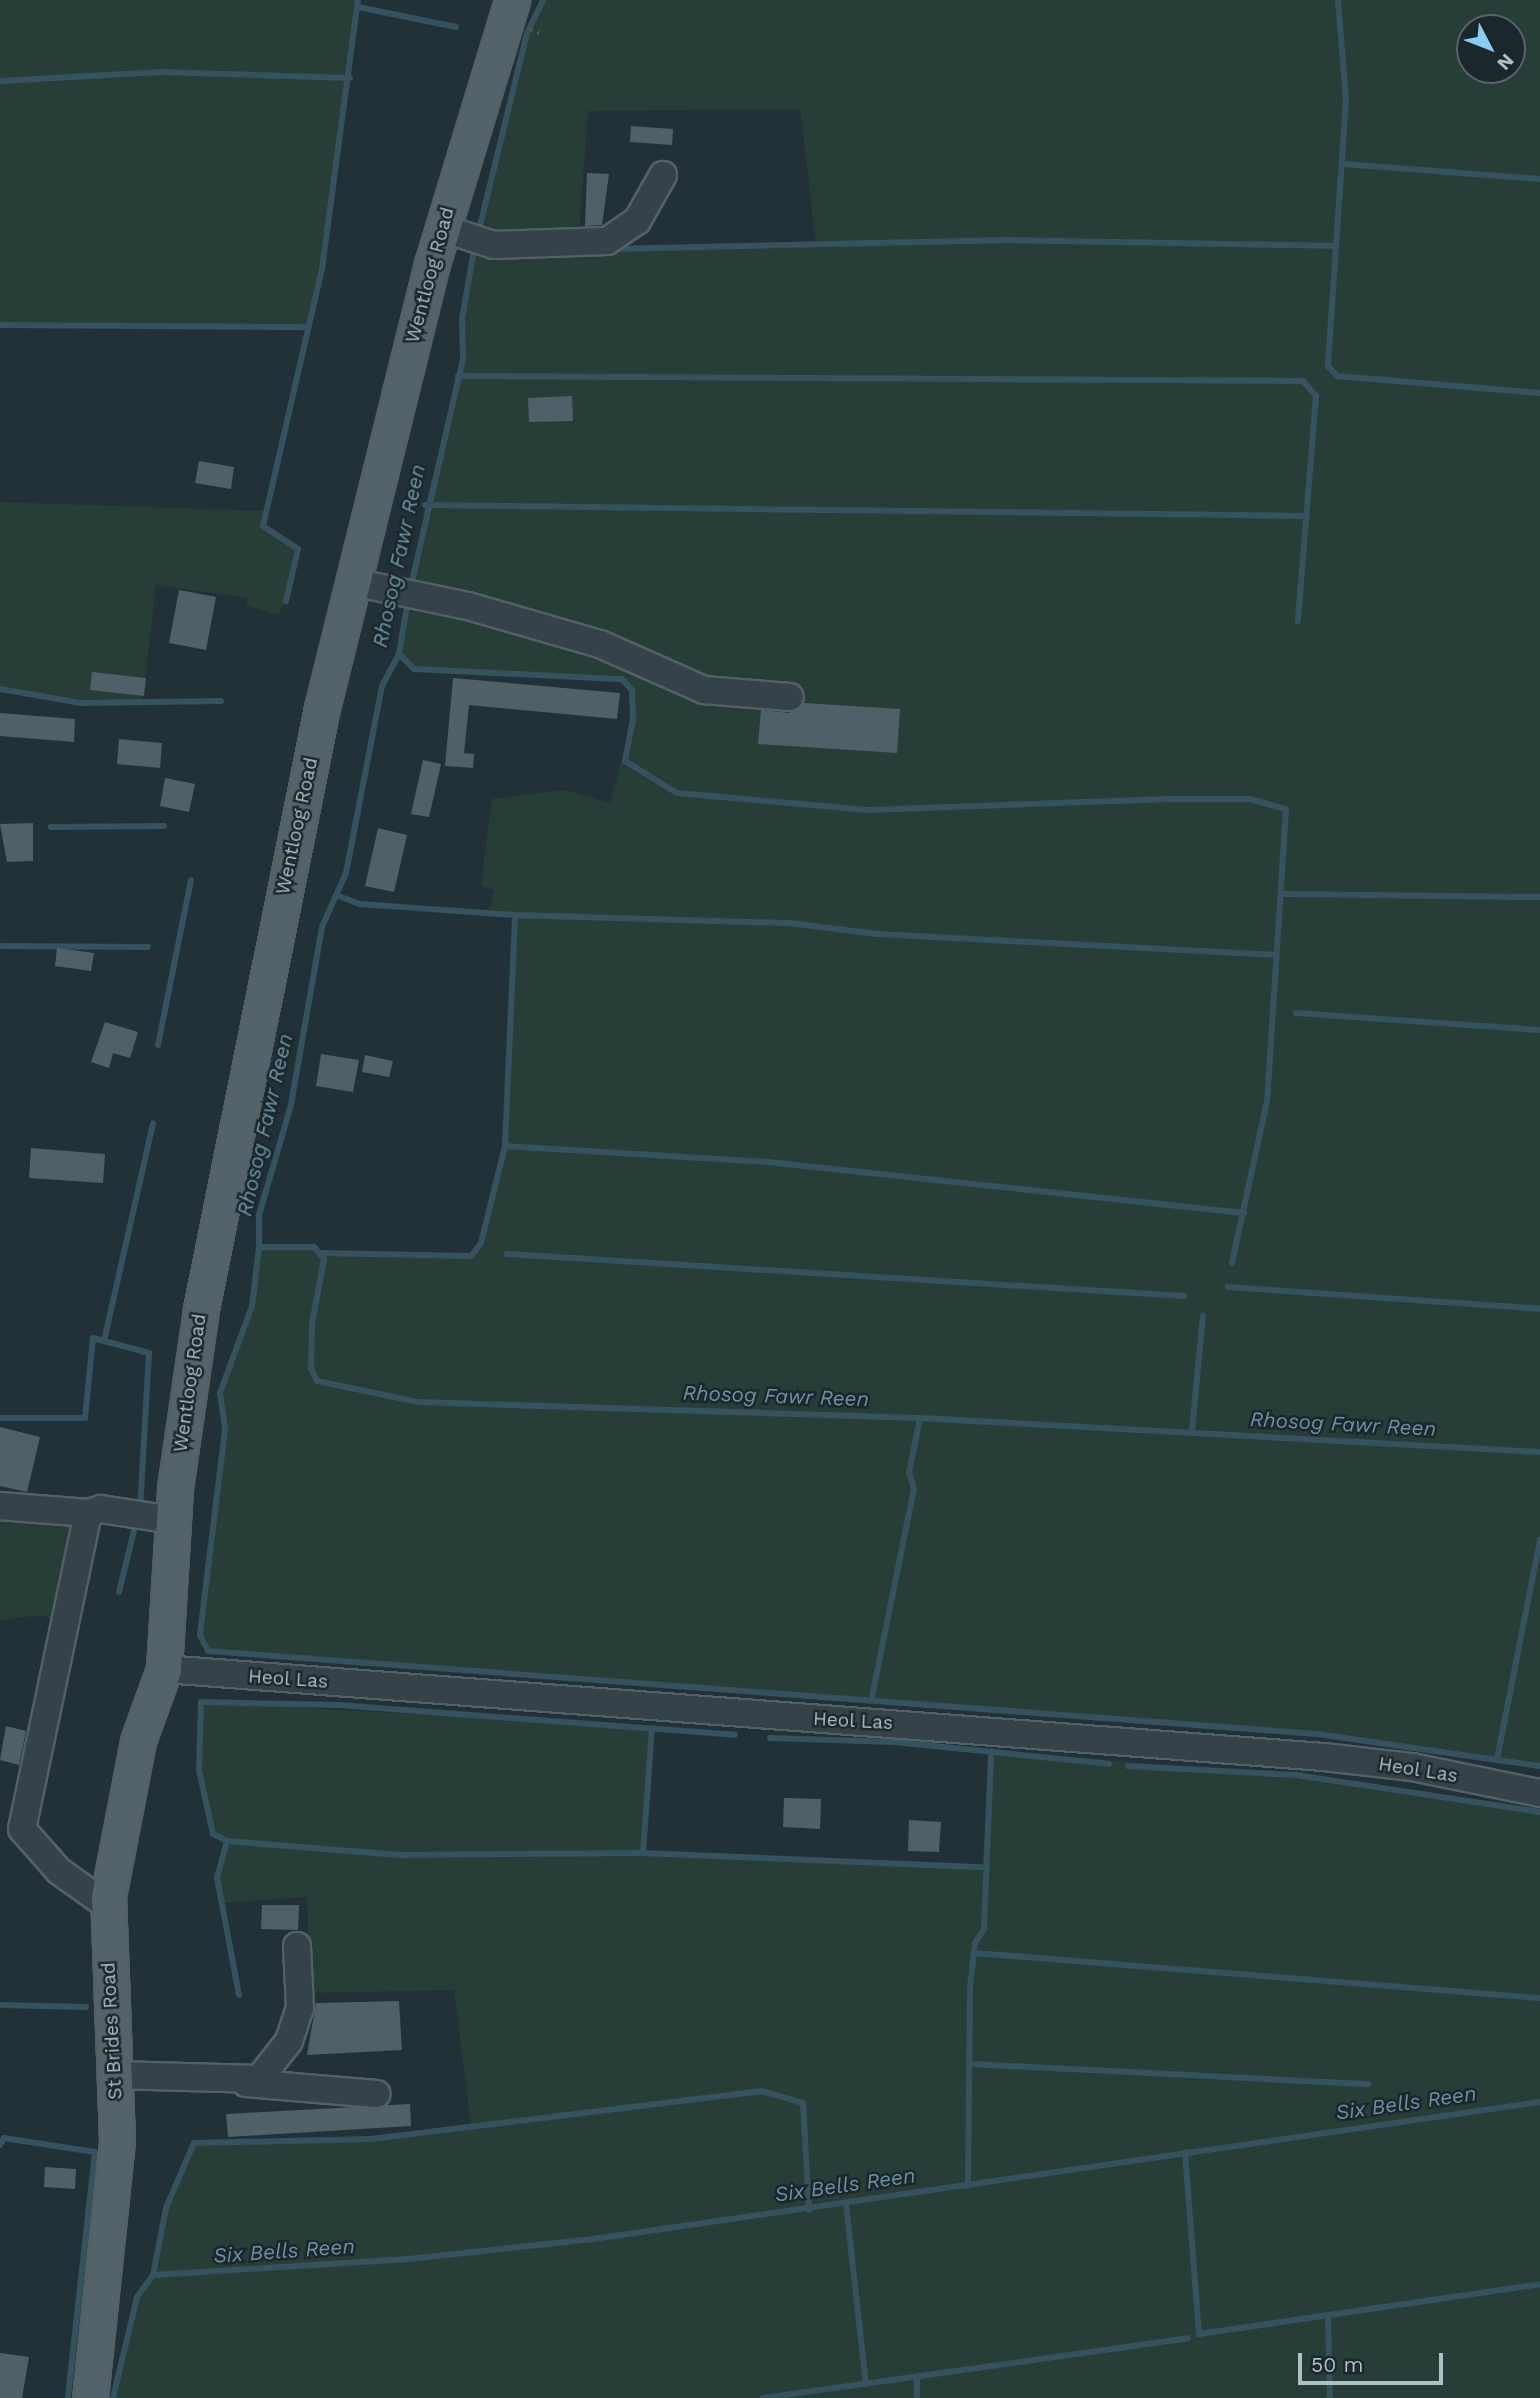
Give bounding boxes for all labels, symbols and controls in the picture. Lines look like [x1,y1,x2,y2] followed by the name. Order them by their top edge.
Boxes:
[1456,14,1526,84] north arrow
[1492,49,1519,75] text: N
[401,205,459,345] street label: Wentloog Road
[367,462,431,650] water label: Rhosog Fawr Reen
[271,755,323,897] street label: Wentloog Road
[232,1031,298,1219] water label: Rhosog Fawr Reen
[169,1312,211,1454] street label: Wentloog Road
[682,1380,870,1412] water label: Rhosog Fawr Reen
[1249,1407,1437,1441] water label: Rhosog Fawr Reen
[247,1665,329,1693] street label: Heol Las
[812,1708,894,1734] street label: Heol Las
[1376,1752,1460,1788] street label: Heol Las
[97,1962,127,2100] street label: St Brides Road
[1334,2081,1478,2125] water label: Six Bells Reen
[773,2163,917,2207] water label: Six Bells Reen
[212,2233,356,2269] water label: Six Bells Reen
[1302,2338,1447,2382] scale bar
[1311,2352,1363,2377] text: 50 m

